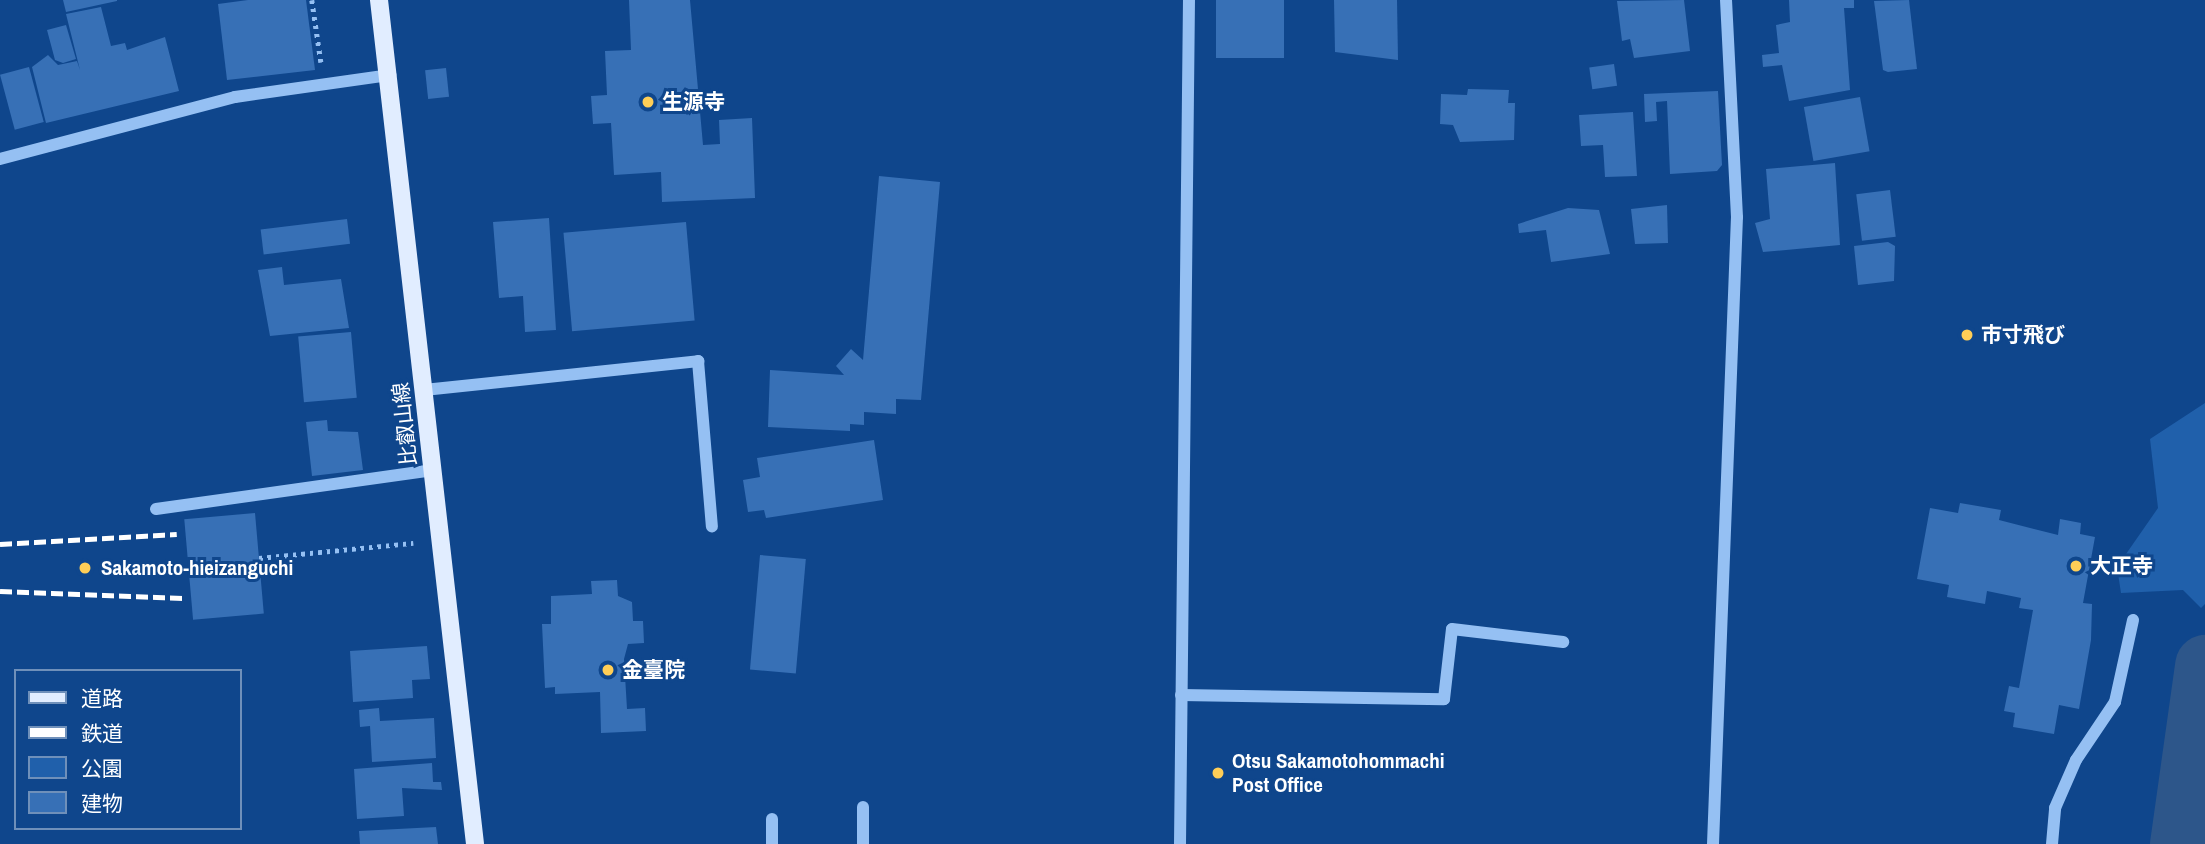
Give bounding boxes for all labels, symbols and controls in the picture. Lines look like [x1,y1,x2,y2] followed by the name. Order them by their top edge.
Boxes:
[662,89,725,115] place label: 生源寺
[640,94,656,110] marker: 生源寺
[1981,322,2065,348] place label: 市寸飛び
[1959,327,1975,343] marker: 市寸飛び
[388,381,422,467] street label: 比叡山線
[2090,553,2153,579] place label: 大正寺
[101,555,293,581] place label: Sakamoto-hieizanguchi
[75,558,95,578] marker: Sakamoto-hieizanguchi
[2068,558,2084,574] marker: 大正寺
[622,657,685,683] place label: 金臺院
[600,662,616,678] marker: 金臺院
[14,669,242,830] legend
[81,684,123,713] text: 道路
[81,719,123,748] text: 鉄道
[1232,748,1444,798] place label: Otsu Sakamotohommachi Post Office
[81,754,123,783] text: 公園
[1210,765,1226,781] marker: Otsu Sakamotohommachi Post Office
[81,789,123,818] text: 建物

